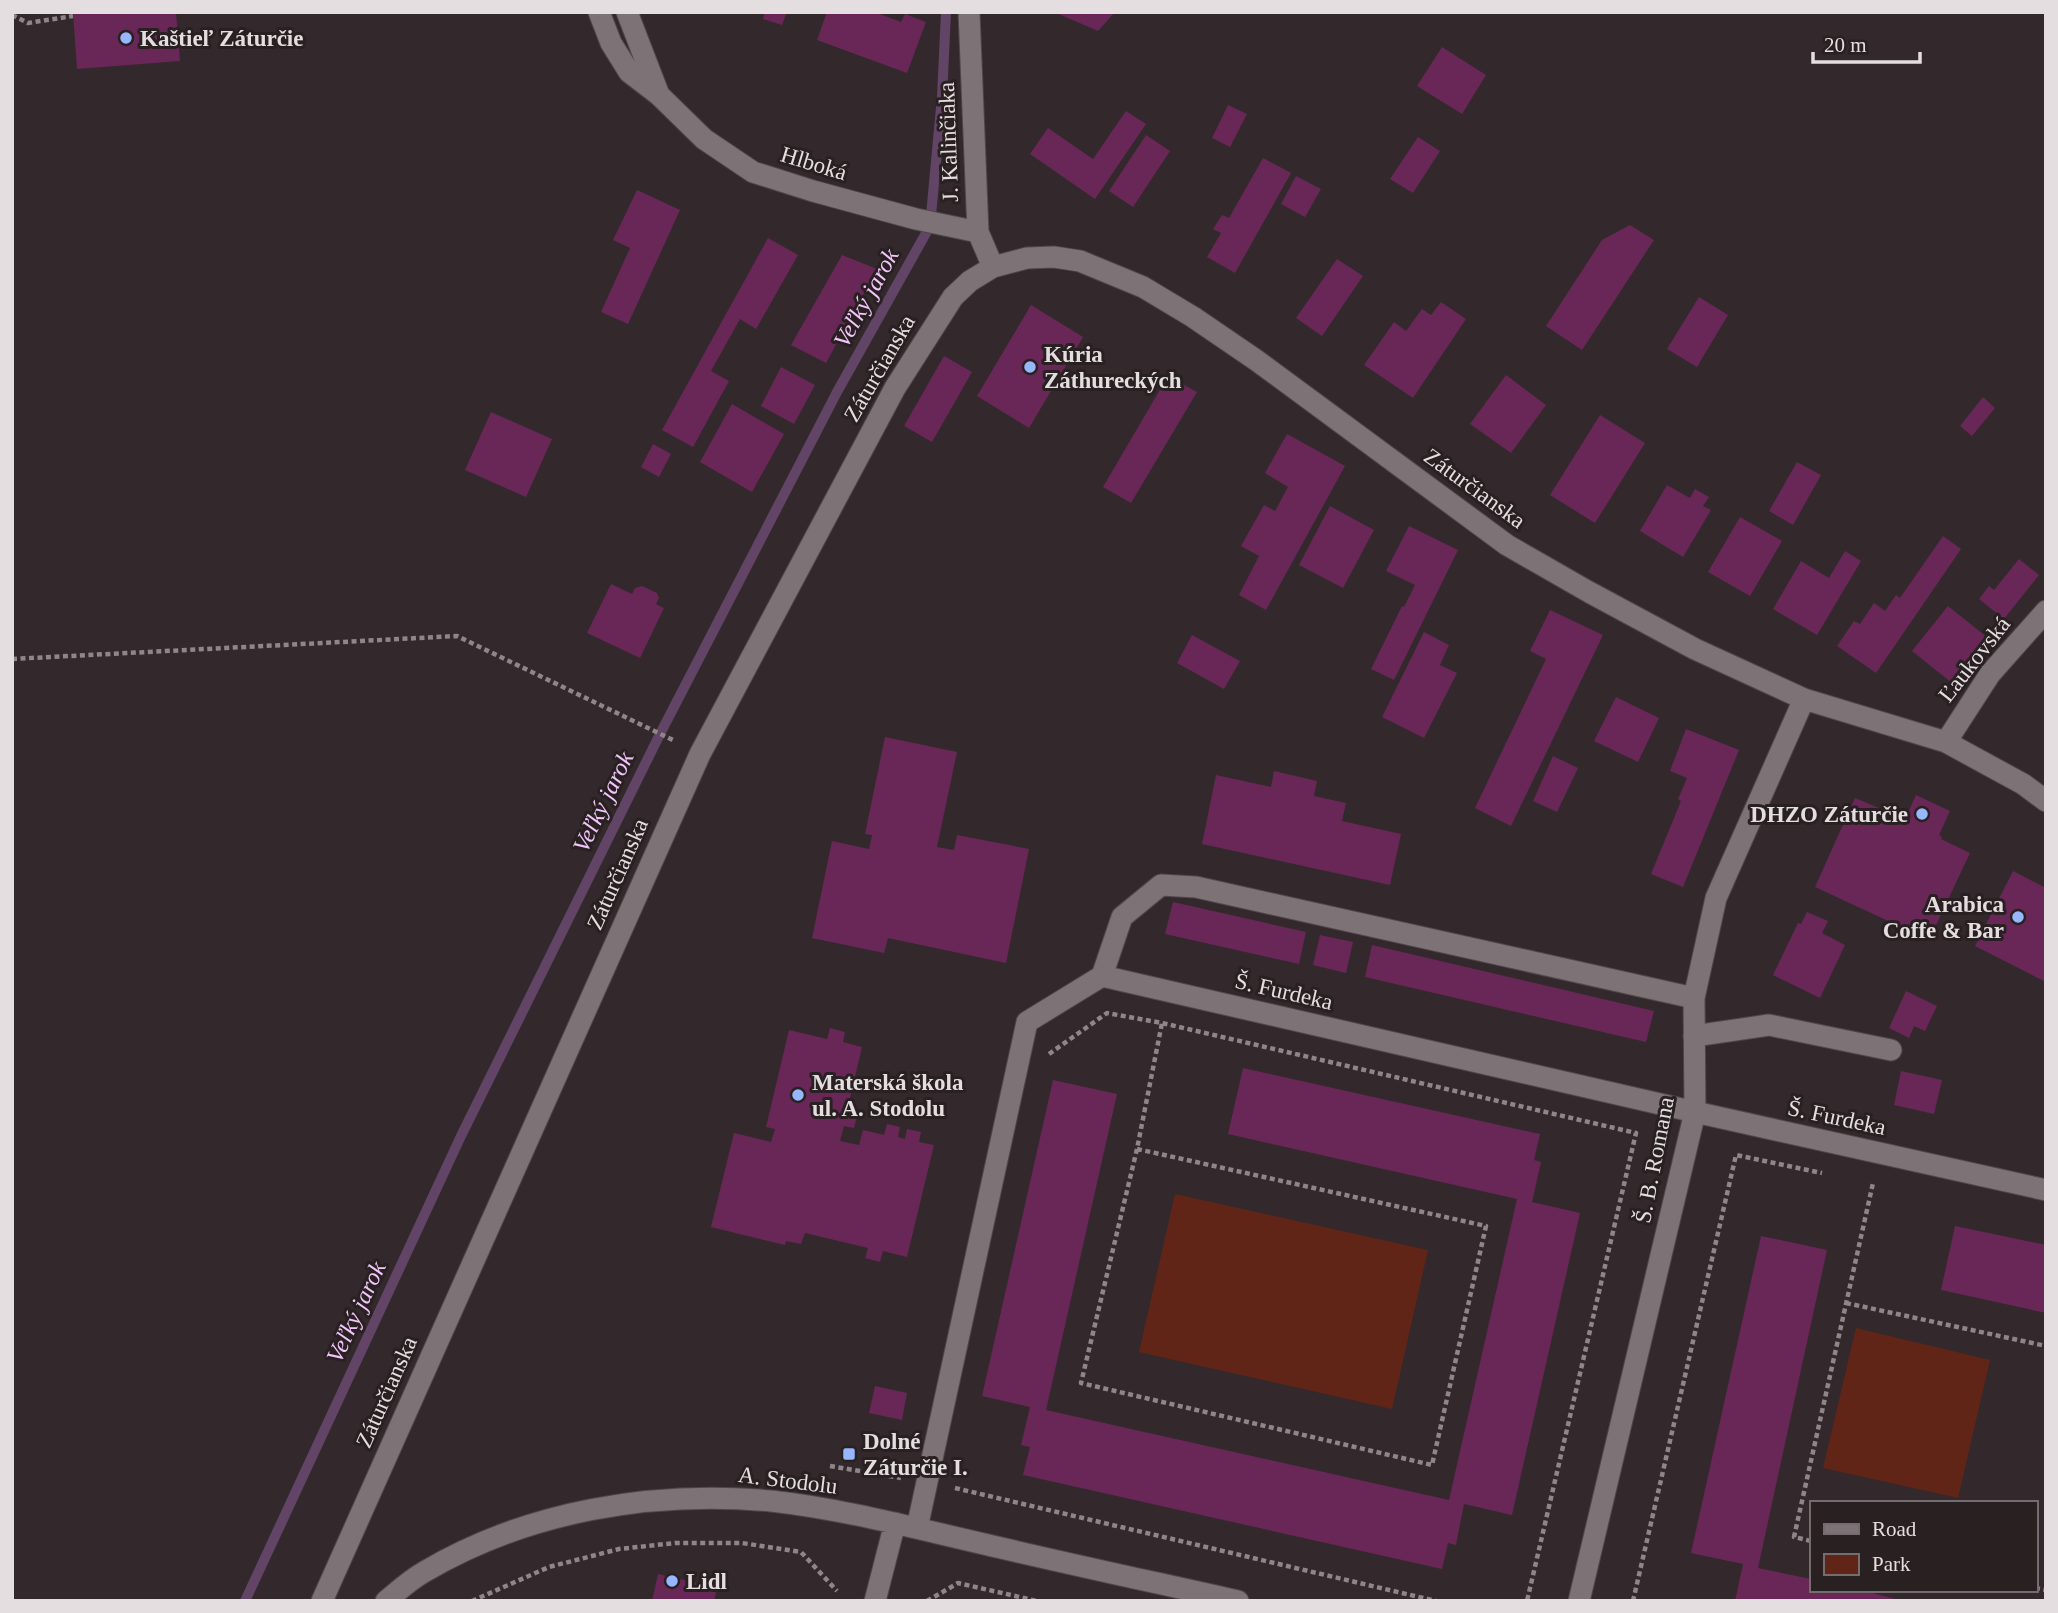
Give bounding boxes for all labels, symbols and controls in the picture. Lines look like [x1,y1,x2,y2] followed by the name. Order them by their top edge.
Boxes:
[1813,21,1920,65] scale bar
[140,26,303,51] place label: Kaštieľ Záturčie
[118,30,134,46] marker: Kaštieľ Záturčie
[1824,33,1867,57] text: 20 m
[934,82,963,202] street label: J. Kalinčiaka
[778,142,850,185] street label: Hlboká
[828,244,904,352] water label: Veľký jarok
[839,311,920,426] street label: Záturčianska
[1044,342,1182,393] place label: Kúria Záthureckých
[1022,359,1038,375] marker: Kúria Záthureckých
[1419,443,1530,533] street label: Záturčianska
[1933,612,2015,707] street label: Ľaukovská
[568,747,639,856] water label: Veľký jarok
[1750,802,1908,827] place label: DHZO Záturčie
[1914,806,1930,822] marker: DHZO Záturčie
[582,815,653,934] street label: Záturčianska
[1883,892,2004,943] place label: Arabica Coffe & Bar
[2010,909,2026,925] marker: Arabica Coffe & Bar
[1233,967,1335,1015] street label: Š. Furdeka
[812,1070,964,1121] place label: Materská škola ul. A. Stodolu
[790,1087,806,1103] marker: Materská škola ul. A. Stodolu
[1786,1094,1888,1140] street label: Š. Furdeka
[1629,1095,1679,1225] street label: Š. B. Romana
[321,1257,391,1367] water label: Veľký jarok
[351,1333,422,1452] street label: Záturčianska
[863,1429,968,1480] place label: Dolné Záturčie I.
[841,1446,857,1462] marker: Dolné Záturčie I.
[737,1462,839,1499] street label: A. Stodolu
[1810,1501,2037,1592] legend
[1872,1517,1917,1541] text: Road
[1872,1552,1911,1576] text: Park
[686,1569,727,1594] place label: Lidl
[664,1573,680,1589] marker: Lidl

